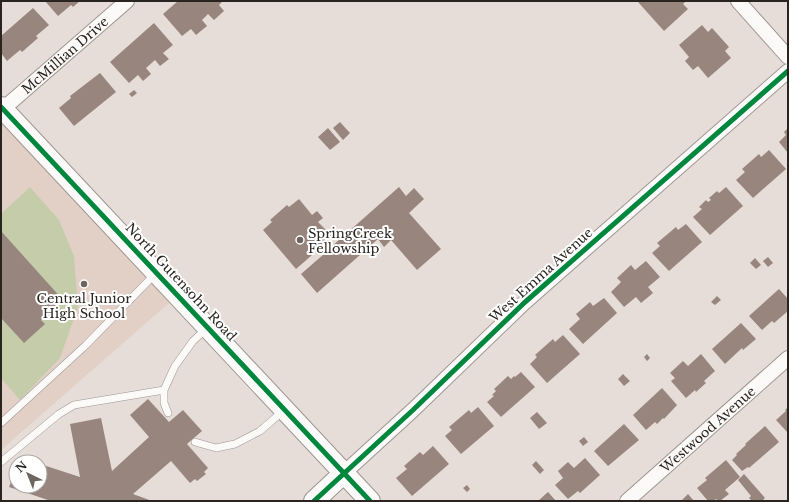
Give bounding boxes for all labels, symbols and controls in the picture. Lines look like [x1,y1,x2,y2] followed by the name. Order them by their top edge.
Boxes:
[18,13,112,97] street label: McMillian Drive
[122,219,240,345] street label: North Gutensohn Road
[485,224,596,327] street label: West Emma Avenue
[308,225,392,257] place label: SpringCreek Fellowship
[295,235,305,245] marker: SpringCreek Fellowship
[79,279,89,289] marker: Central Junior High School
[37,290,132,322] place label: Central Junior High School
[656,382,759,477] street label: Westwood Avenue
[8,454,48,494] north arrow
[13,458,30,475] text: N

